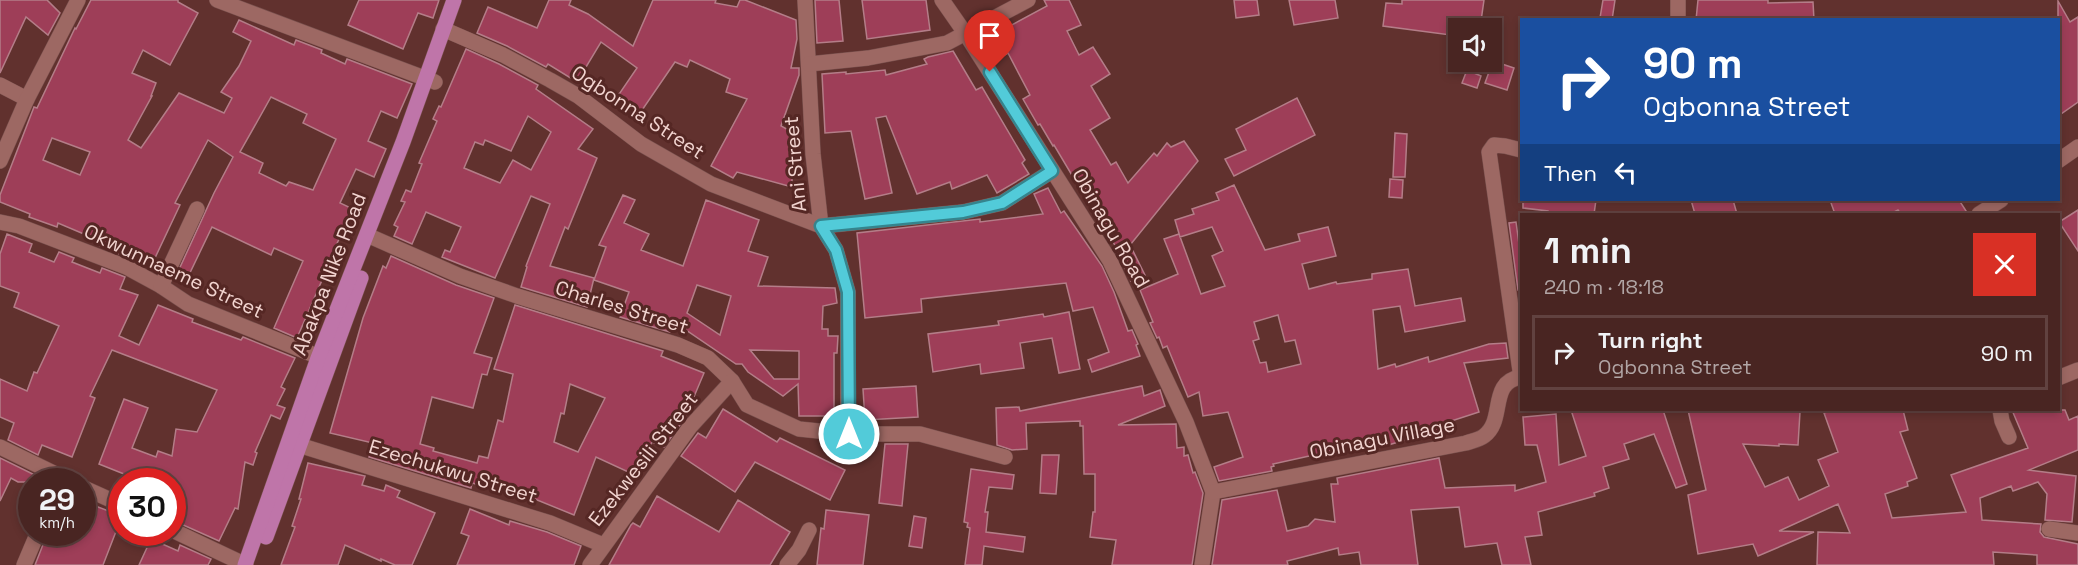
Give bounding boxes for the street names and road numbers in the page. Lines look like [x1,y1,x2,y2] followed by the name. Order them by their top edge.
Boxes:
[566,59,710,165] street label: Ogbonna Street
[778,115,812,213] street label: Ani Street
[1066,163,1156,293] street label: Obinagu Road
[286,189,372,359] street label: Abakpa Nike Road
[80,218,268,324] street label: Okwunnaeme Street
[552,274,692,340] street label: Charles Street
[583,387,703,531] street label: Ezekwesili Street
[1307,411,1457,465] street label: Obinagu Village
[366,433,540,509] street label: Ezechukwu Street

